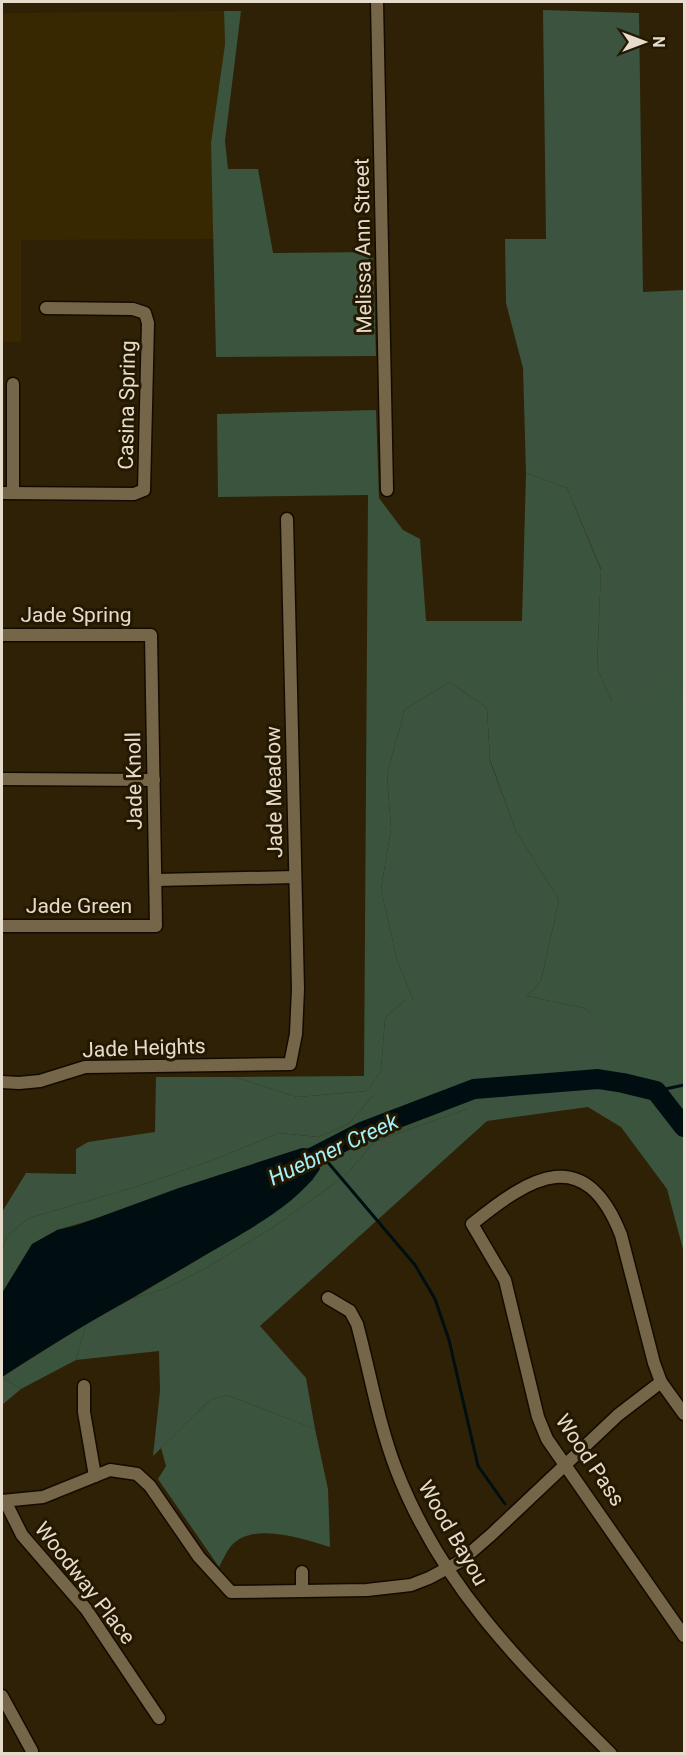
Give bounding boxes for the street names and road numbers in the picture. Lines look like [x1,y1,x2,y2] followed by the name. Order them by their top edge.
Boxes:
[349,158,377,334] street label: Melissa Ann Street
[114,340,140,470] street label: Casina Spring
[20,603,132,627] street label: Jade Spring
[261,726,287,858] street label: Jade Meadow
[121,732,147,830] street label: Jade Knoll
[26,894,132,918] street label: Jade Green
[82,1034,206,1062] street label: Jade Heights
[551,1410,629,1510] street label: Wood Pass
[413,1476,493,1590] street label: Wood Bayou
[30,1517,140,1649] street label: Woodway Place

